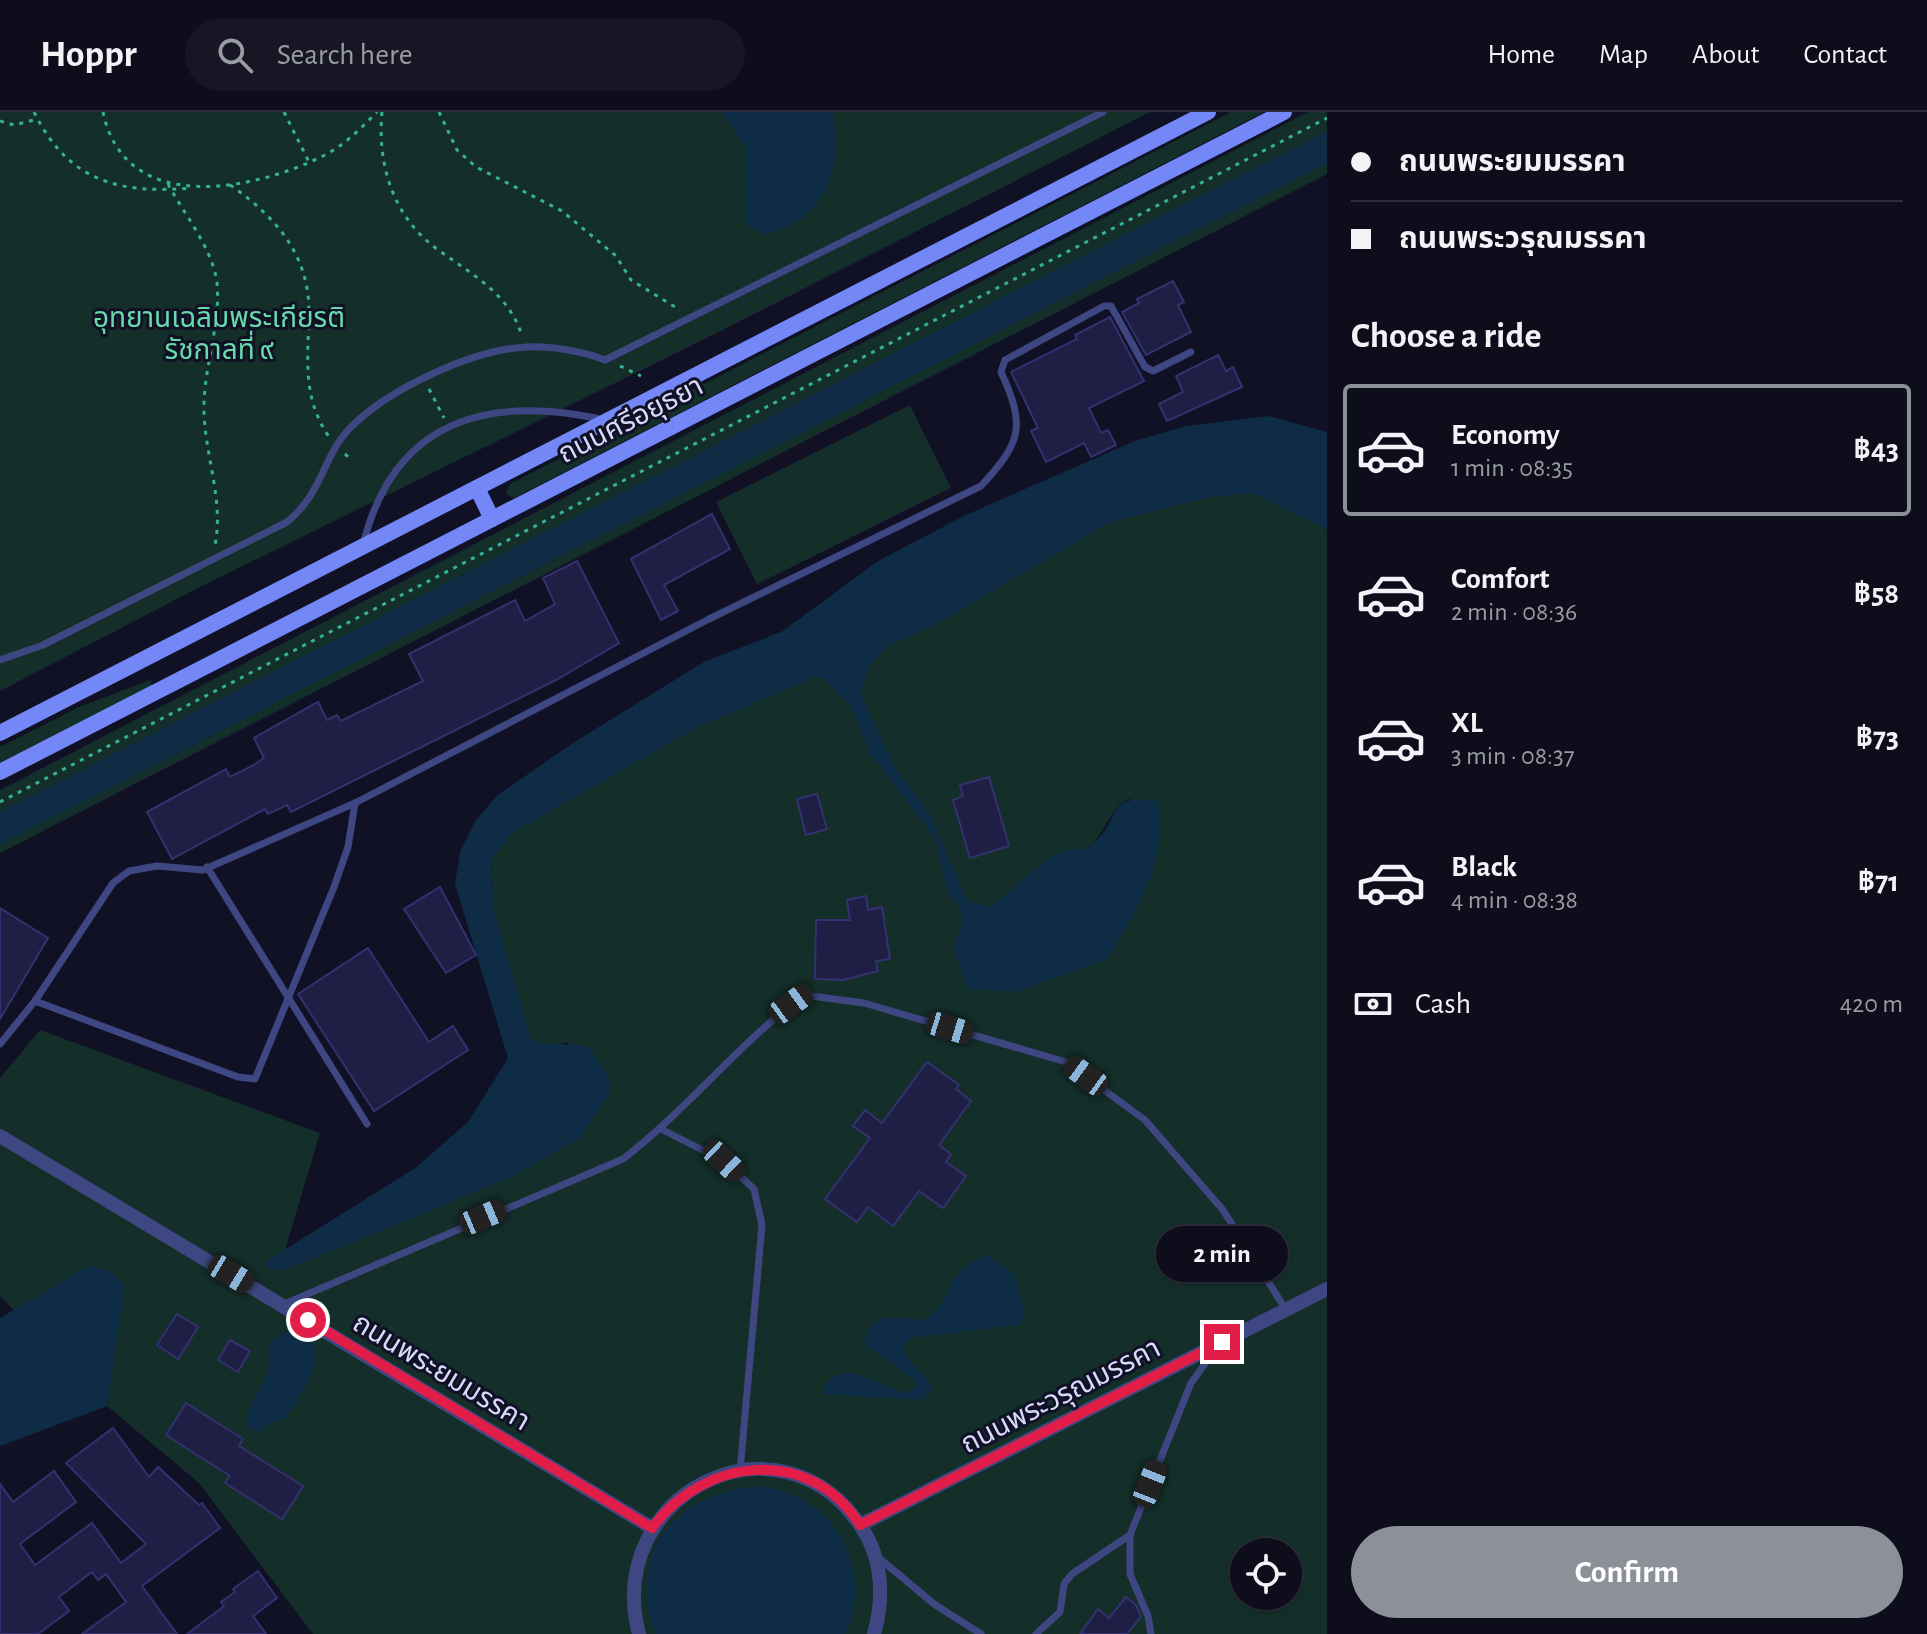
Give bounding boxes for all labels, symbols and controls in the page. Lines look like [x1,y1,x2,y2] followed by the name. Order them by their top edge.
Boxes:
[185,19,745,91] search box
[213,33,257,77] icon: search
[40,36,137,74] text: Hoppr
[277,40,412,70] text: Search here
[1488,41,1555,69] text: Home
[1599,41,1648,69] text: Map
[1692,41,1760,69] text: About
[1804,41,1887,69] text: Contact
[1399,147,1626,177] text: ถนนพระยมมรรคา
[1399,224,1647,254] text: ถนนพระวรุณมรรคา
[93,304,345,365] park label: อุทยานเฉลิมพระเกียรติ รัชกาลที่ ๙
[1351,318,1541,354] text: Choose a ride
[554,371,708,470] street label: ถนนศรีอยุธยา
[1355,414,1427,486] icon: car
[1451,420,1560,450] text: Economy
[1854,435,1899,465] text: ฿43
[1451,455,1573,481] text: 1 min · 08:35
[1355,558,1427,630] icon: car
[1451,564,1550,594] text: Comfort
[1854,579,1899,609] text: ฿58
[1451,599,1577,625] text: 2 min · 08:36
[1355,702,1427,774] icon: car
[1451,708,1483,738] text: XL
[1856,723,1899,753] text: ฿73
[1451,743,1575,769] text: 3 min · 08:37
[1355,846,1427,918] icon: car
[1451,852,1517,882] text: Black
[1858,867,1899,897] text: ฿71
[1451,887,1578,913] text: 4 min · 08:38
[765,980,817,1028] car
[1351,982,1395,1026] icon: cash
[1415,989,1471,1019] text: Cash
[1840,991,1903,1017] text: 420 m
[924,1010,976,1046] car
[1060,1052,1112,1100] car
[698,1136,750,1186] car
[456,1197,510,1237] car
[1156,1226,1288,1282] callout: 2 min
[1193,1241,1251,1267] text: 2 min
[204,1251,258,1297] car
[290,1302,326,1338] route start
[348,1309,534,1436] street label: ถนนพระยมมรรคา
[1204,1324,1240,1360] route end
[957,1334,1166,1460] street label: ถนนพระวรุณมรรคา
[1130,1457,1170,1511] car
[1351,1526,1903,1618] button: Confirm
[1230,1538,1302,1610] map controls
[1230,1538,1302,1610] button: locate

